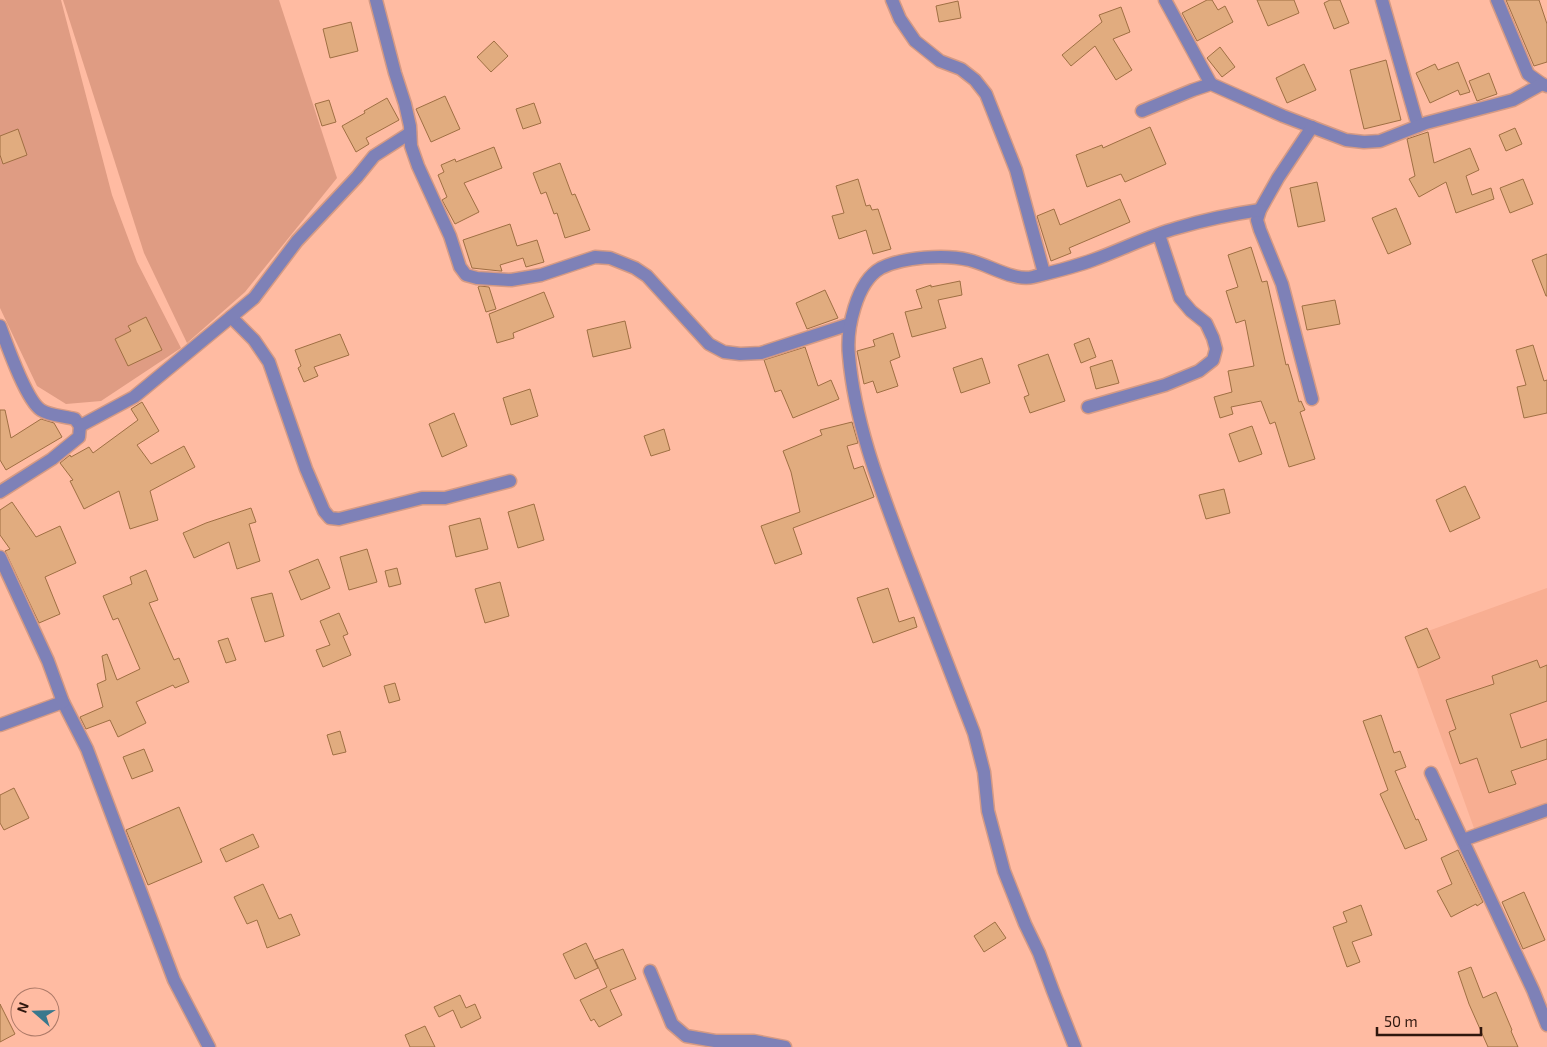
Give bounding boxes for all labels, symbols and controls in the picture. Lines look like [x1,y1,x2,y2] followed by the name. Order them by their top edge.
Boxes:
[10,987,60,1037] north arrow
[13,1000,32,1015] text: N
[1377,1004,1481,1036] scale bar
[1384,1012,1418,1030] text: 50 m

